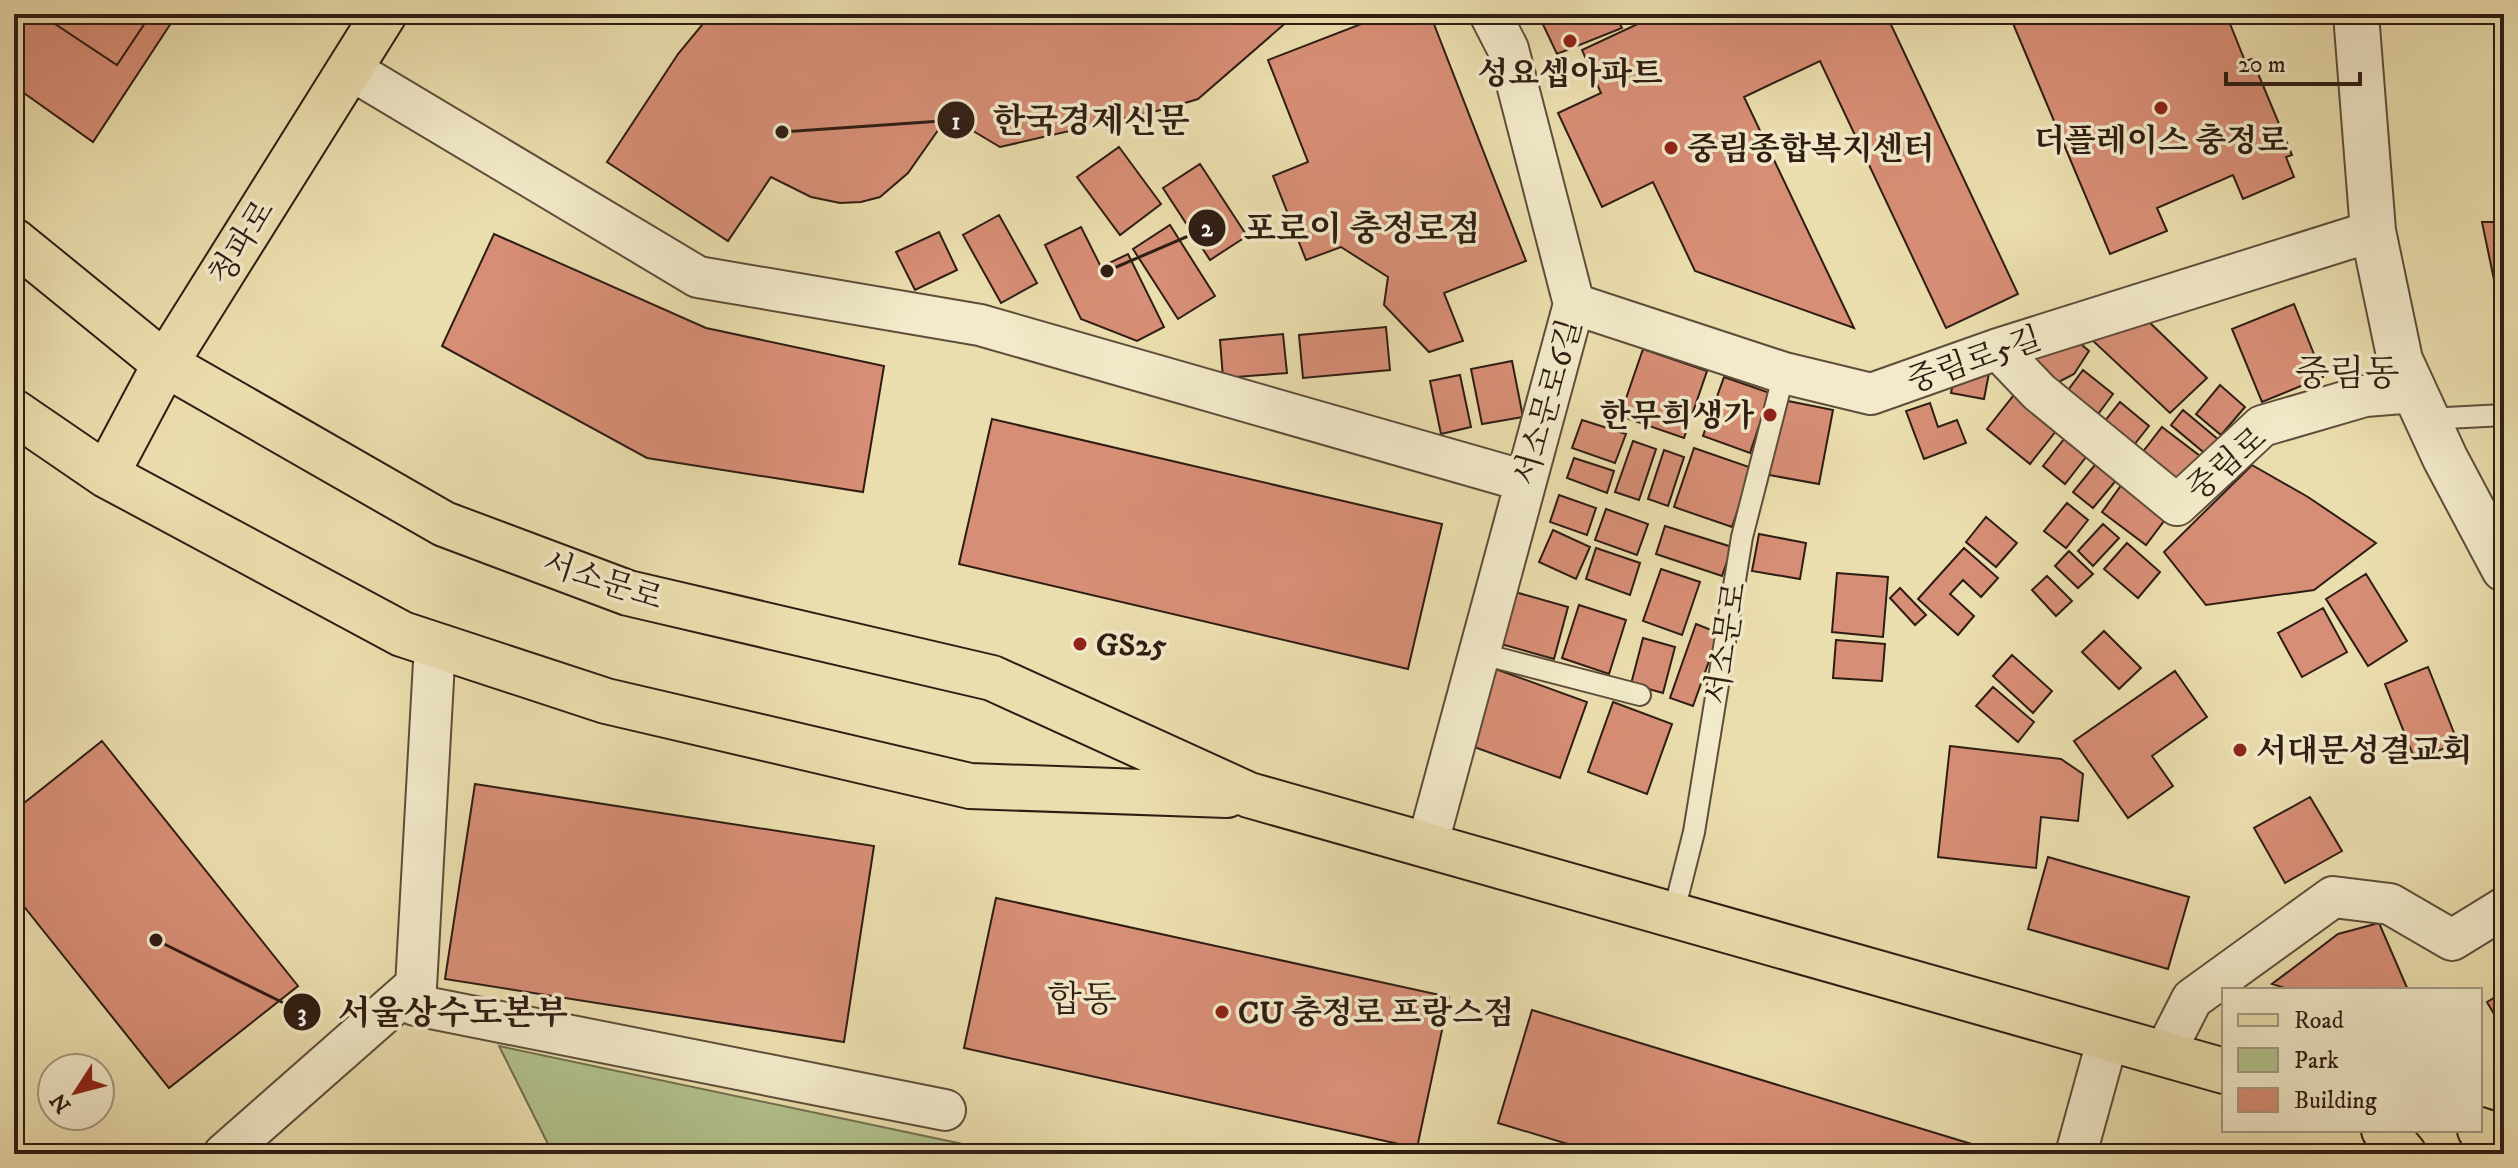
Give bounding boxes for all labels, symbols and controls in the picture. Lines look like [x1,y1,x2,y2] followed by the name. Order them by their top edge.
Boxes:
[1561,32,1579,50] marker: 성요셉아파트
[2226,36,2360,86] scale bar
[2238,50,2286,80] text: 20 m
[1477,55,1663,95] place label: 성요셉아파트
[936,91,1205,149] callout: 한국경제신문
[2152,99,2170,117] marker: 더플레이스 충정로
[992,101,1190,143] text: 한국경제신문
[952,107,961,137] text: 1
[2034,122,2288,162] place label: 더플레이스 충정로
[1687,130,1934,170] place label: 중림종합복지센터
[1662,139,1680,157] marker: 중림종합복지센터
[201,193,284,293] street label: 청파로
[1187,199,1496,257] callout: 포로이 충정로점
[1243,209,1481,251] text: 포로이 충정로점
[1201,214,1214,244] text: 2
[1506,315,1592,490] street label: 서소문로6길
[1902,319,2047,403] street label: 중림로5길
[2295,352,2399,397] district label: 중림동
[1599,397,1755,437] place label: 한무희생가
[1761,406,1779,424] marker: 한무희생가
[2179,419,2275,510] street label: 중림로
[537,544,667,620] street label: 서소문로
[1698,579,1756,708] street label: 서소문로
[1096,626,1167,666] place label: GS25
[1071,635,1089,653] marker: GS25
[2256,732,2472,772] place label: 서대문성결교회
[2231,741,2249,759] marker: 서대문성결교회
[1047,978,1117,1023] district label: 합동
[282,983,584,1041] callout: 서울상수도본부
[2222,988,2482,1132] legend
[338,993,568,1035] text: 서울상수도본부
[1238,994,1514,1034] place label: CU 충정로 프랑스점
[298,999,307,1029] text: 3
[1213,1003,1231,1021] marker: CU 충정로 프랑스점
[2294,1006,2344,1036] text: Road
[2294,1046,2339,1076] text: Park
[36,1052,116,1132] north arrow
[2294,1086,2377,1116] text: Building
[45,1088,77,1118] text: N

